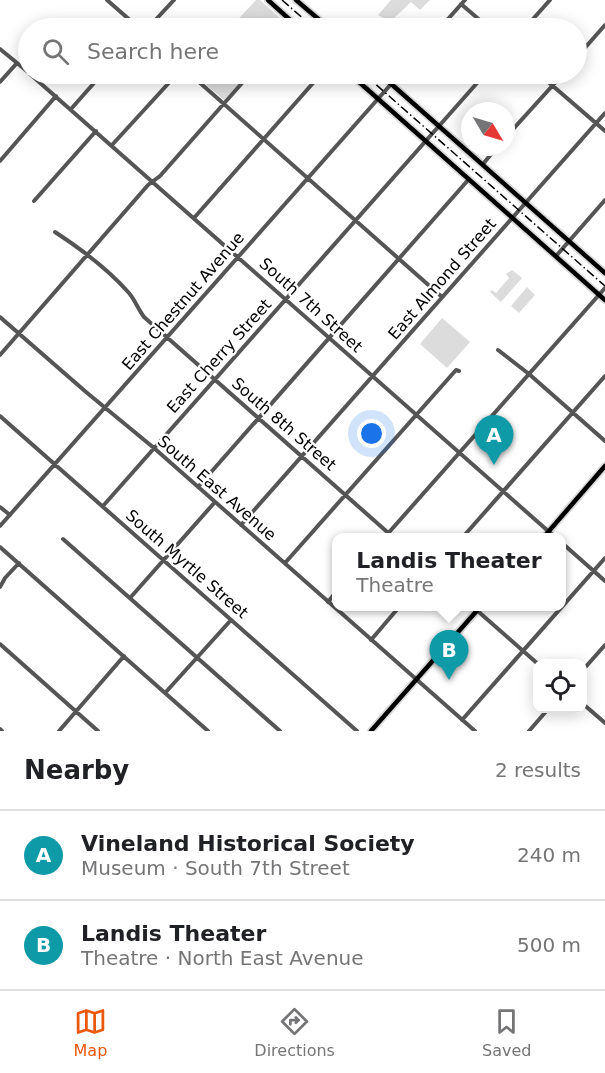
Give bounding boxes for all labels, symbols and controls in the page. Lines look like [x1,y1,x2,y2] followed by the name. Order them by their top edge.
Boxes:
[18,18,587,84] search box
[39,35,72,68] icon: search
[87,39,219,64] text: Search here
[461,102,515,156] north arrow
[384,215,500,343] street label: East Almond Street
[118,228,248,374] street label: East Chestnut Avenue
[256,254,366,356] street label: South 7th Street
[163,295,275,417] street label: East Cherry Street
[228,374,340,474] street label: South 8th Street
[474,416,514,465] pin: A
[357,419,386,448] your location
[154,431,280,545] street label: South East Avenue
[122,506,252,622] street label: South Myrtle Street
[332,533,566,611] popup
[356,548,542,573] text: Landis Theater
[356,573,434,597] text: Theatre
[430,630,468,680] pin: B
[533,659,587,713] map controls
[533,659,587,713] button: locate
[24,755,129,785] text: Nearby
[495,758,581,782] text: 2 results
[81,831,415,856] text: Vineland Historical Society
[36,843,51,867] text: A
[517,843,581,867] text: 240 m
[81,856,350,880] text: Museum · South 7th Street
[81,921,266,946] text: Landis Theater
[36,933,51,957] text: B
[517,933,581,957] text: 500 m
[81,946,364,970] text: Theatre · North East Avenue
[74,1005,107,1060] tab: Map
[254,1005,335,1060] tab: Directions
[482,1005,531,1060] tab: Saved

